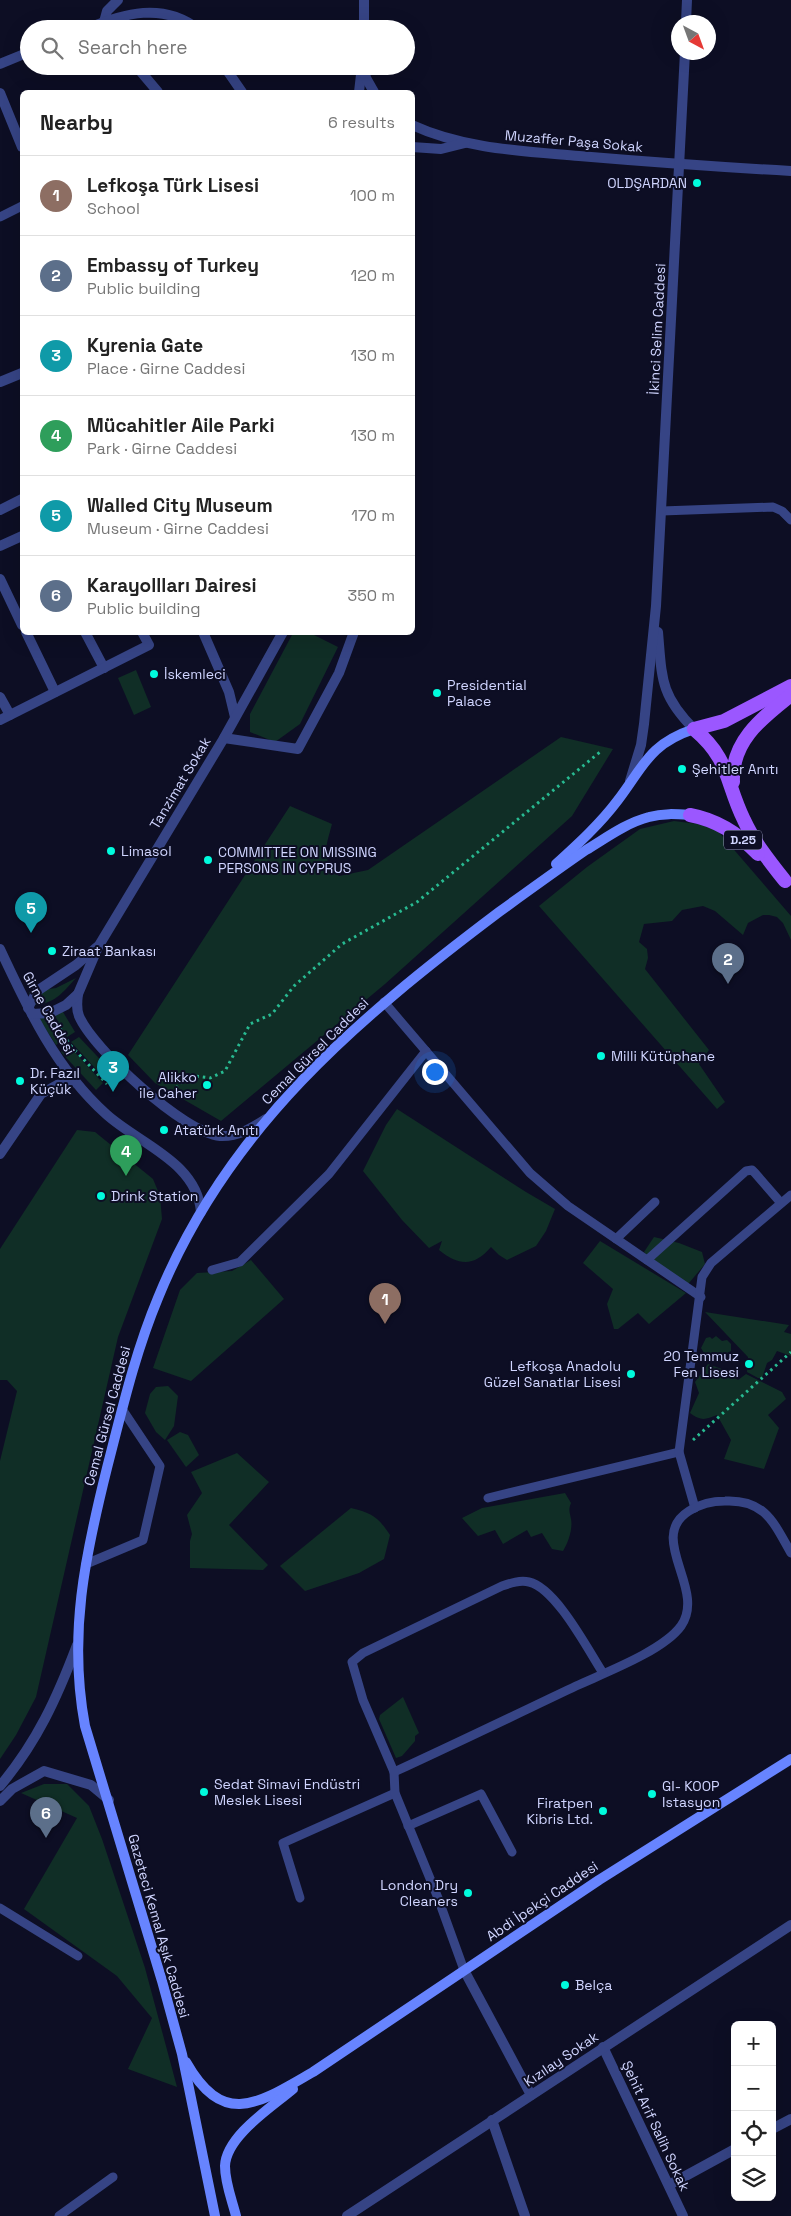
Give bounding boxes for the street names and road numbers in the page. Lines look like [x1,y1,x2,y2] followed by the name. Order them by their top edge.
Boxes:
[504,126,644,156] street label: Muzaffer Paşa Sokak
[645,263,669,395] street label: İkinci Selim Caddesi
[145,733,215,832] street label: Tanzimat Sokak
[724,830,762,850] road number: D.25
[19,968,79,1058] street label: Girne Caddesi
[258,994,372,1108] street label: Cemal Gürsel Caddesi
[80,1344,134,1488] street label: Cemal Gürsel Caddesi
[124,1832,194,2020] street label: Gazeteci Kemal Aşık Caddesi
[483,1857,601,1945] street label: Abdi İpekçi Caddesi
[520,2027,602,2091] street label: Kızılay Sokak
[618,2058,694,2195] street label: Şehit Arif Salih Sokak

